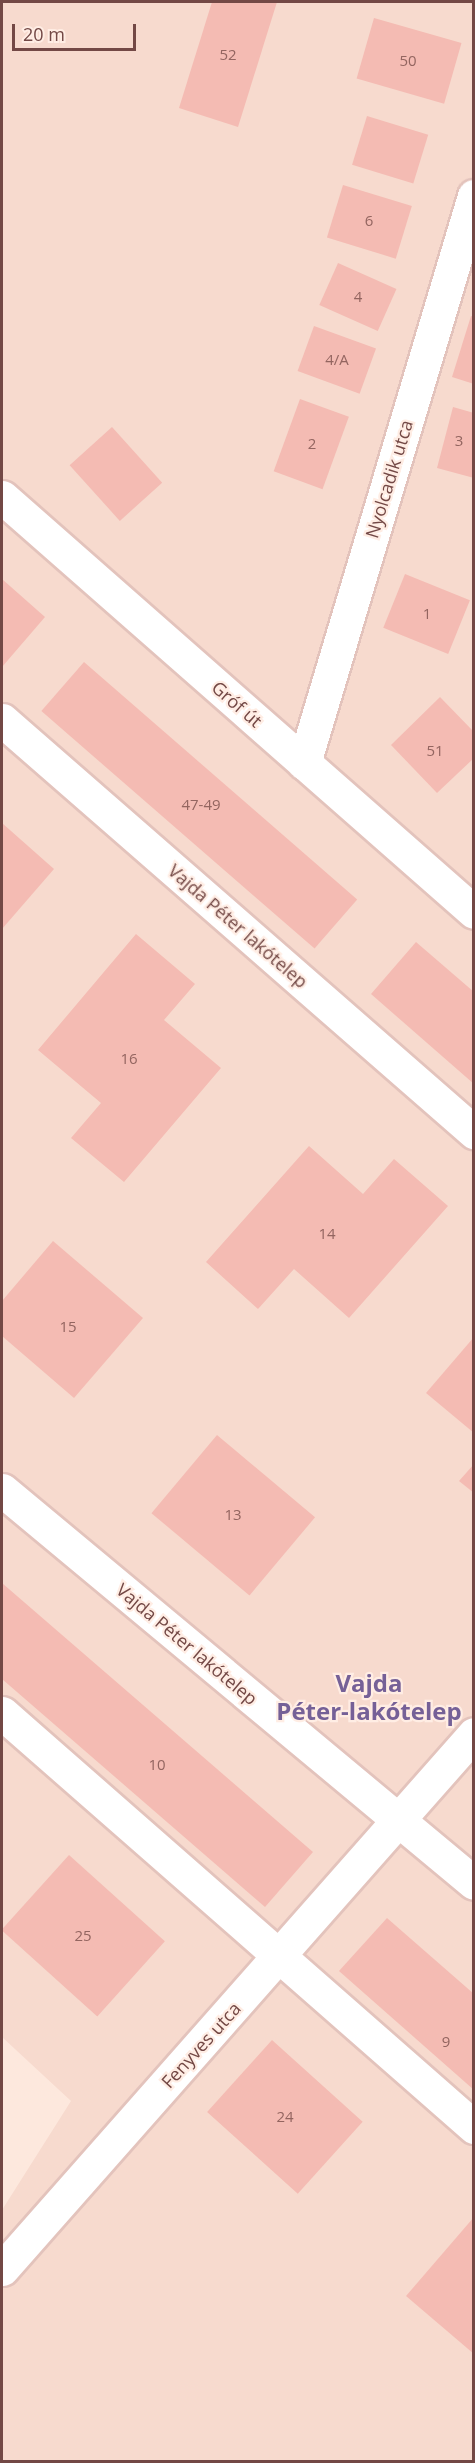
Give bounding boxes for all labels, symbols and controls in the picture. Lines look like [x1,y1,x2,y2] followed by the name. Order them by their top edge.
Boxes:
[15,12,140,50] scale bar
[23,22,65,46] text: 20 m
[219,46,237,64] house number: 52
[399,52,417,70] house number: 50
[365,212,373,230] house number: 6
[354,288,362,306] house number: 4
[325,351,349,369] house number: 4/A
[361,417,417,541] street label: Nyolcadik utca
[455,432,463,450] house number: 3
[308,435,316,453] house number: 2
[423,605,431,623] house number: 1
[207,676,267,732] street label: Gróf út
[426,742,444,760] house number: 51
[181,796,221,814] house number: 47-49
[164,860,312,992] street label: Vajda Péter lakótelep
[120,1050,138,1068] house number: 16
[318,1225,336,1243] house number: 14
[59,1318,77,1336] house number: 15
[224,1506,242,1524] house number: 13
[112,1579,262,1709] street label: Vajda Péter lakótelep
[276,1669,462,1725] district label: Vajda Péter-lakótelep
[148,1756,166,1774] house number: 10
[74,1927,92,1945] house number: 25
[157,1998,245,2092] street label: Fenyves utca
[442,2033,450,2051] house number: 9
[276,2108,294,2126] house number: 24

